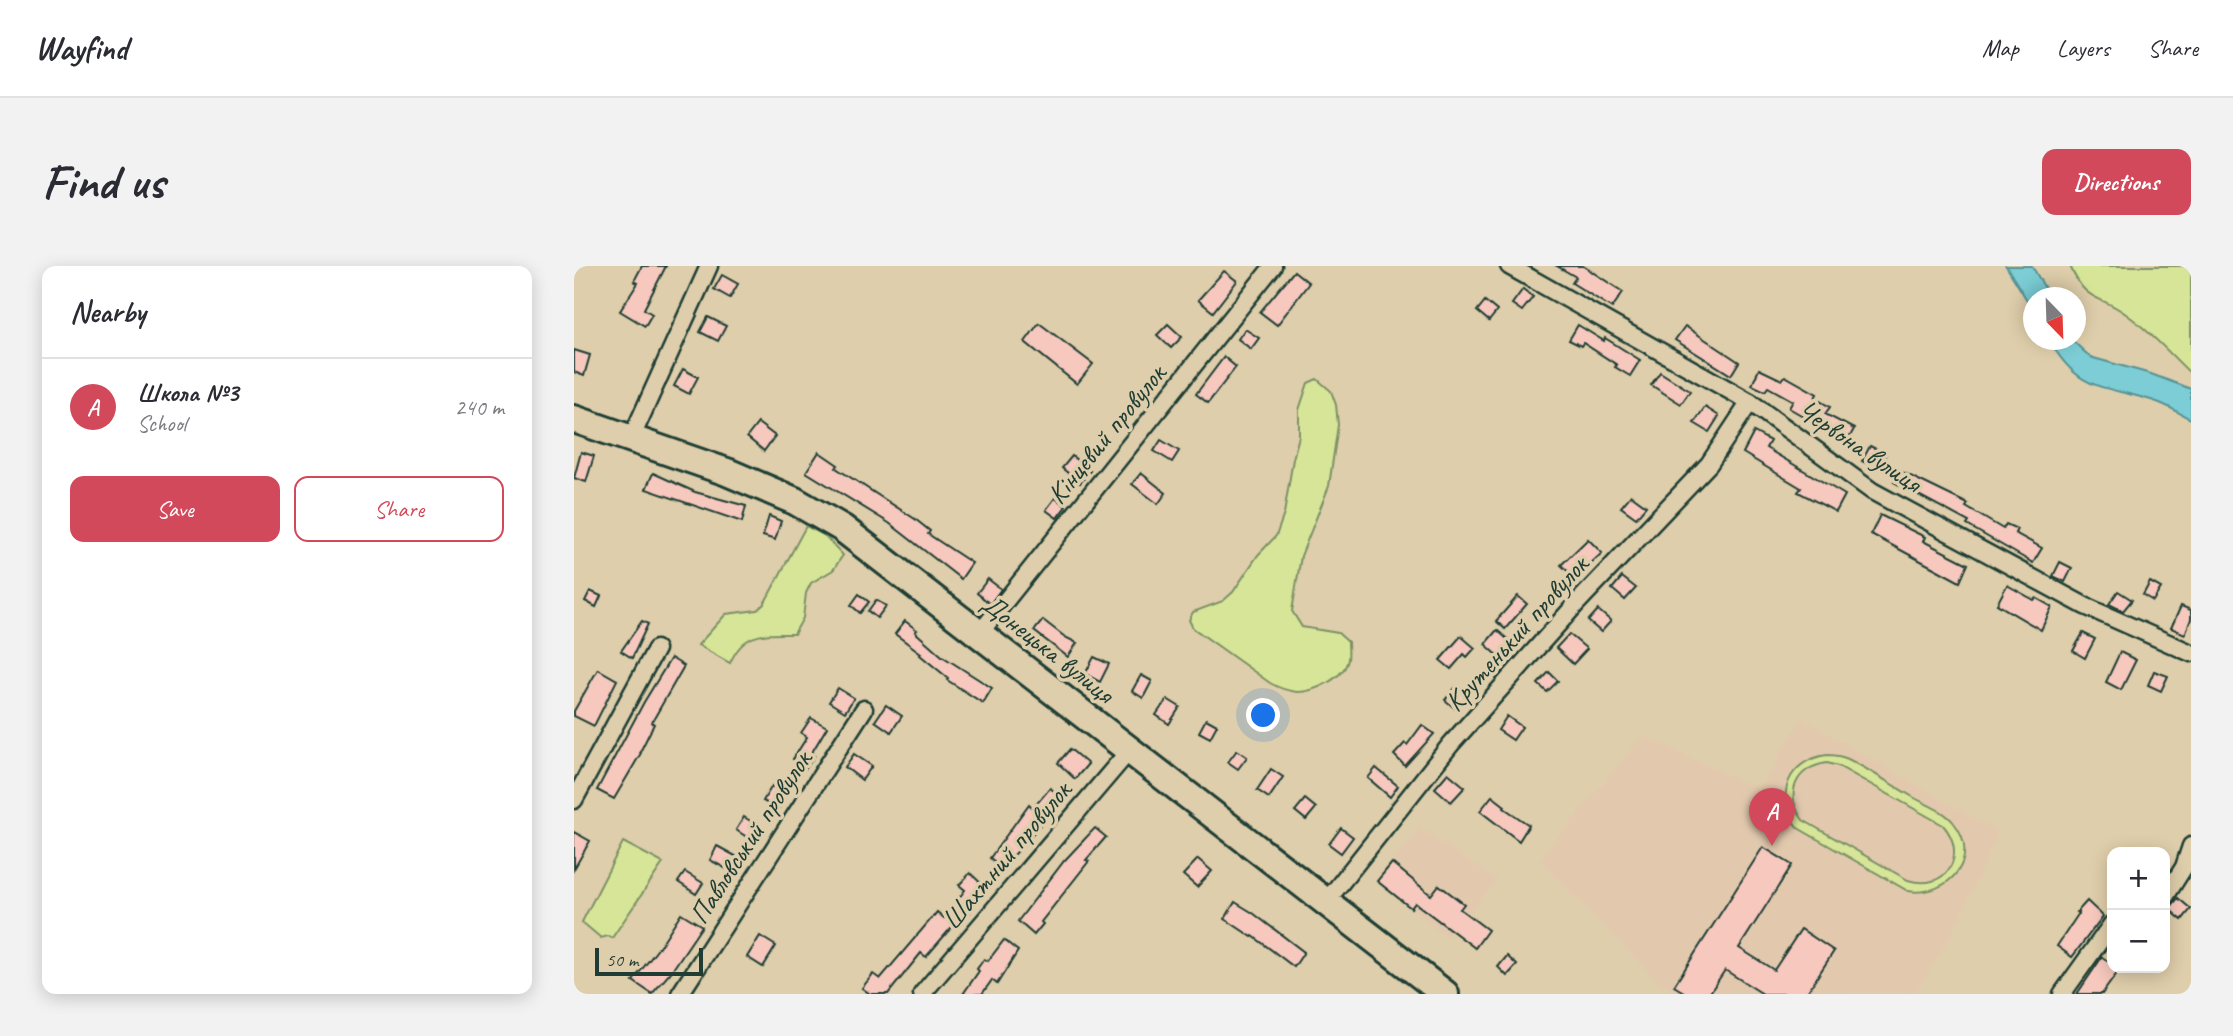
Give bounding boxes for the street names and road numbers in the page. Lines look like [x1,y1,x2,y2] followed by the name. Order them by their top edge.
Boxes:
[1039,355,1175,511] street label: Кінцевий провулок
[1792,392,1930,501] street label: Червона вулиця
[1437,546,1597,718] street label: Крутенький провулок
[975,585,1123,712] street label: Донецька вулиця
[681,742,820,930] street label: Павловський провулок
[934,771,1080,936] street label: Шахтний провулок

